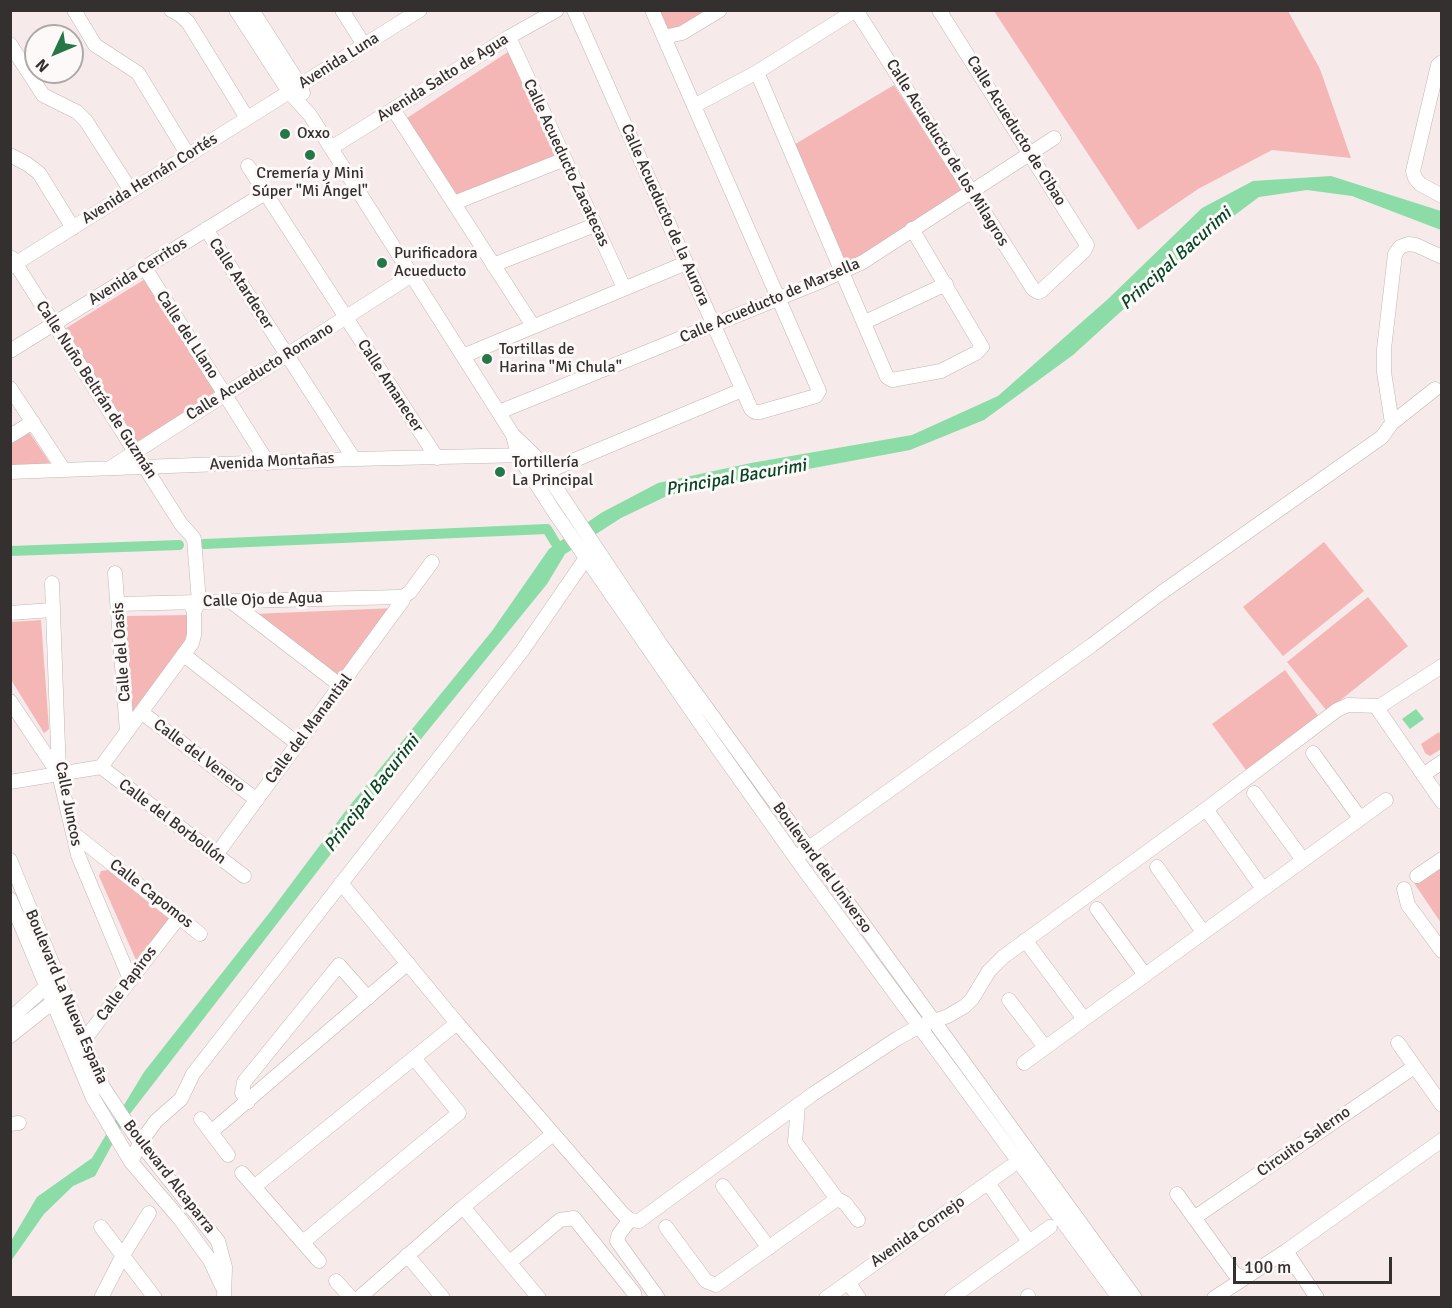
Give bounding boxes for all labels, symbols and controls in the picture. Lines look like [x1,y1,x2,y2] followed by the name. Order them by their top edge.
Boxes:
[24,24,84,84] north arrow
[295,29,383,93] street label: Avenida Luna
[374,30,512,126] street label: Avenida Salto de Agua
[962,53,1070,209] street label: Calle Acueducto de Cibao
[31,54,54,76] text: N
[881,56,1013,250] street label: Calle Acueducto de los Milagros
[519,76,613,250] street label: Calle Acueducto Zacatecas
[616,121,714,309] street label: Calle Acueducto de la Aurora
[297,124,330,144] place label: Oxxo
[278,127,292,141] marker: Oxxo
[79,129,221,229] street label: Avenida Hernán Cortés
[303,148,317,162] marker: Cremería y Mini Súper "Mi Ángel"
[252,164,368,202] place label: Cremería y Mini Súper "Mi Ángel"
[1116,203,1236,315] water label: Principal Bacurimi
[85,234,191,310] street label: Avenida Cerritos
[204,235,278,333] street label: Calle Atardecer
[394,244,478,282] place label: Purificadora Acueducto
[677,254,863,348] street label: Calle Acueducto de Marsella
[375,256,389,270] marker: Purificadora Acueducto
[151,287,223,383] street label: Calle del Llano
[31,298,161,482] street label: Calle Nuño Beltrán de Guzmán
[183,319,337,425] street label: Calle Acueducto Romano
[353,336,427,436] street label: Calle Amanecer
[499,340,622,378] place label: Tortillas de Harina "Mi Chula"
[480,352,494,366] marker: Tortillas de Harina "Mi Chula"
[209,449,335,475] street label: Avenida Montañas
[512,453,593,491] place label: Tortillería La Principal
[664,455,808,501] water label: Principal Bacurimi
[493,465,507,479] marker: Tortillería La Principal
[203,588,323,612] street label: Calle Ojo de Agua
[109,602,135,702] street label: Calle del Oasis
[261,670,357,788] street label: Calle del Manantial
[149,715,249,797] street label: Calle del Venero
[320,731,424,857] water label: Principal Bacurimi
[50,760,86,848] street label: Calle Juncos
[114,775,230,869] street label: Calle del Borbollón
[768,799,876,937] street label: Boulevard del Universo
[105,855,197,933] street label: Calle Capomos
[20,907,112,1087] street label: Boulevard La Nueva España
[93,943,161,1025] street label: Calle Papiros
[1254,1103,1354,1181] street label: Circuito Salerno
[119,1117,219,1237] street label: Boulevard Alcaparra
[867,1192,969,1272] street label: Avenida Cornejo
[1236,1245,1395,1283] scale bar
[1244,1256,1291,1278] text: 100 m

